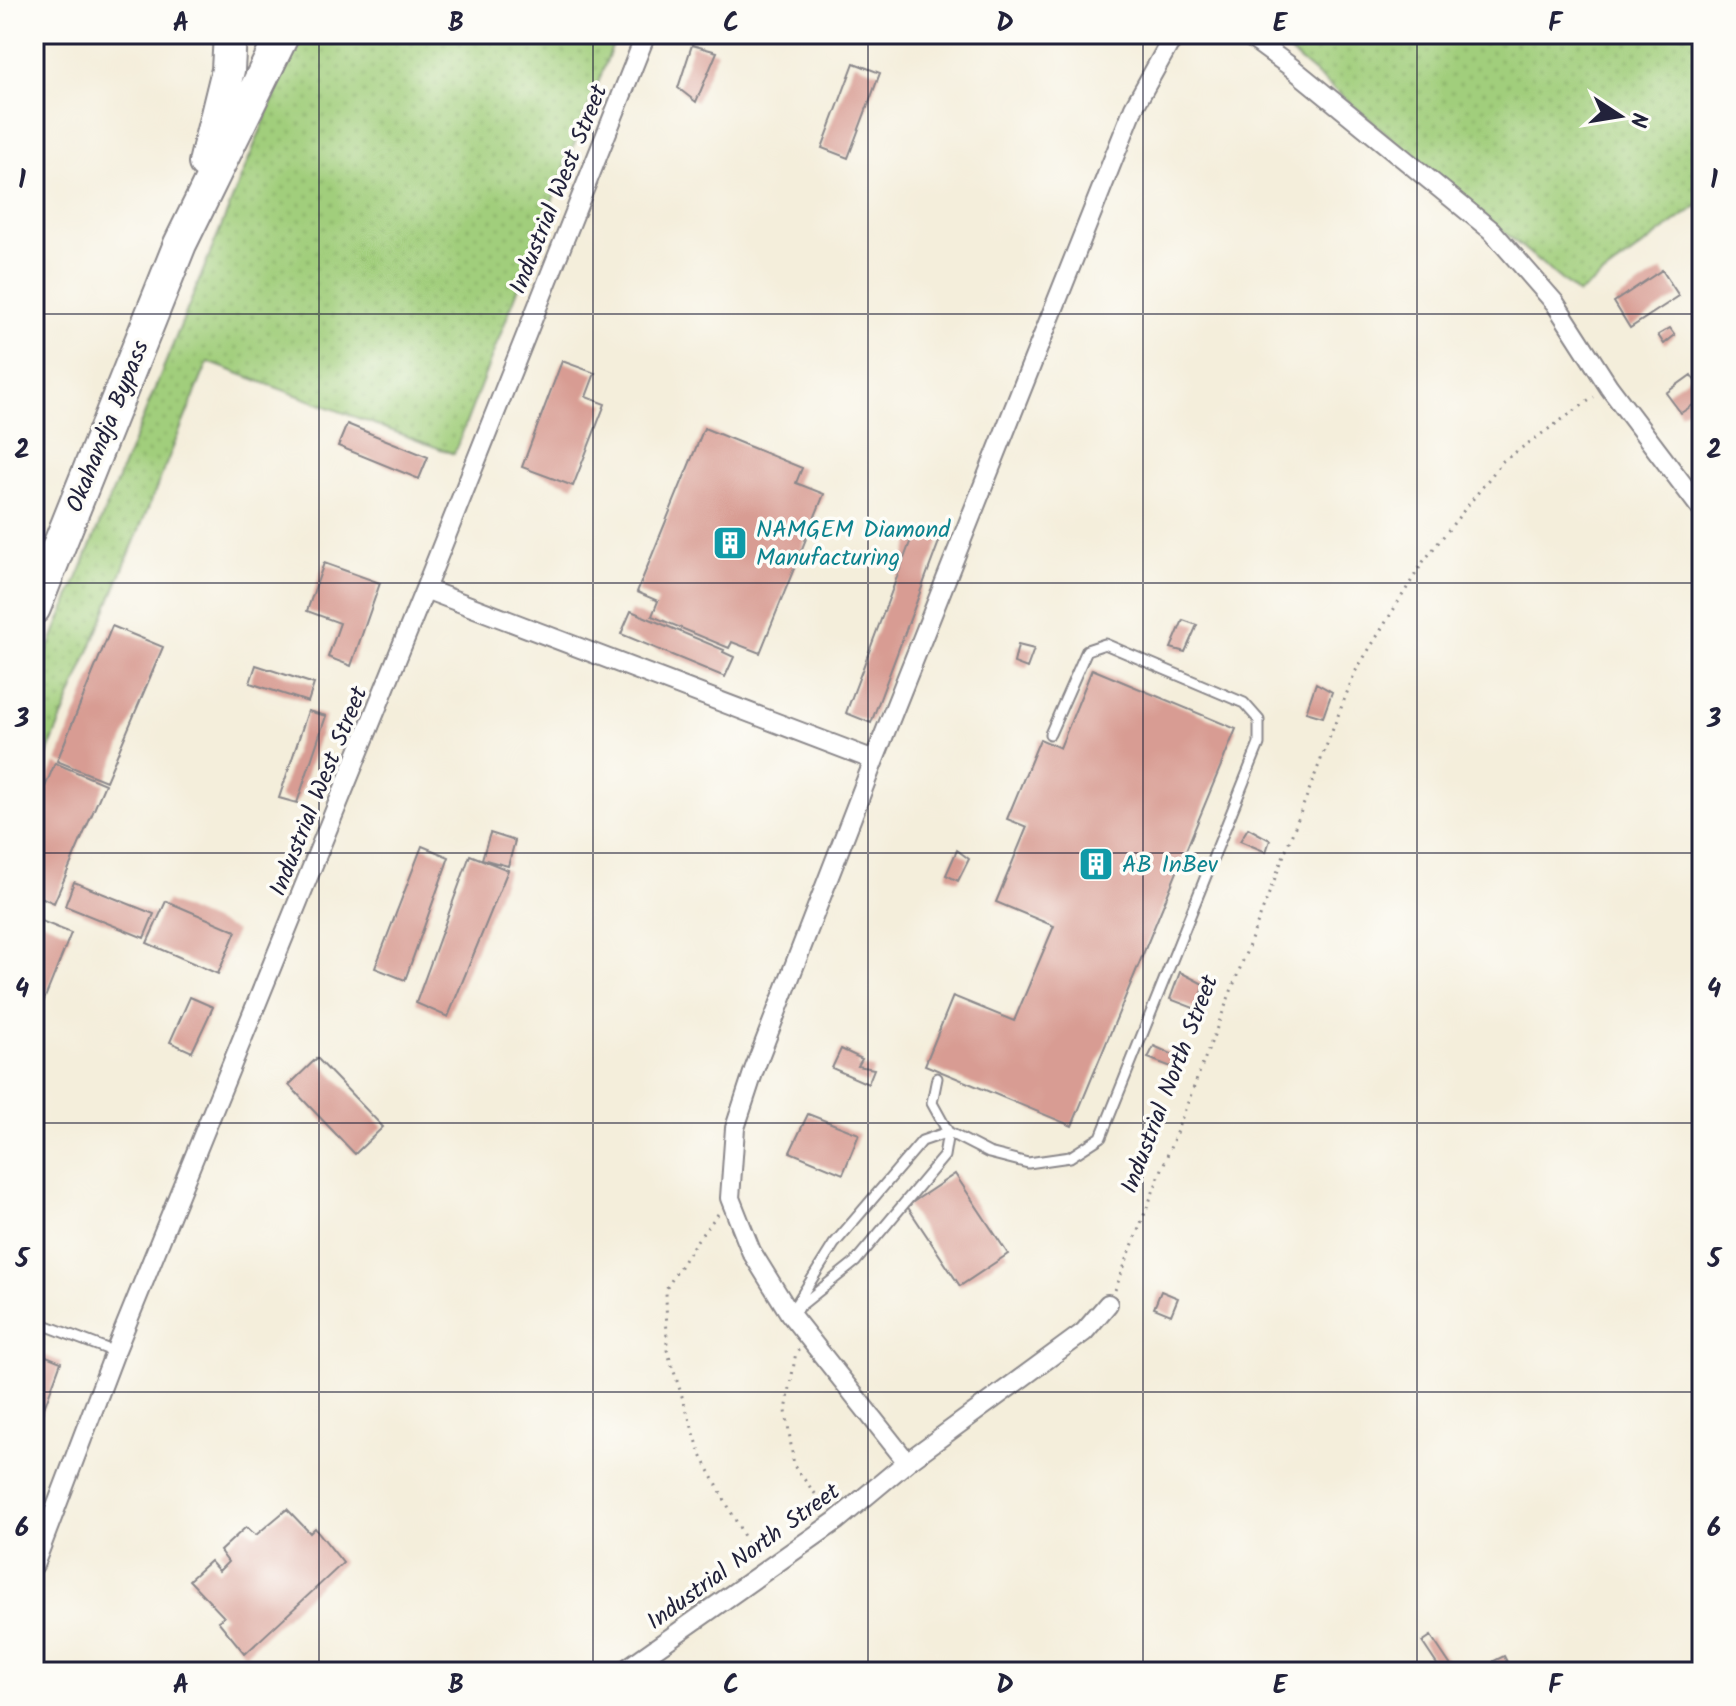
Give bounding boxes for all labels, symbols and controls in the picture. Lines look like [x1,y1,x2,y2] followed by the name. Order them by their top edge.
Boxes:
[173,3,189,45] text: A
[448,3,464,45] text: B
[723,3,739,45] text: C
[996,3,1014,45] text: D
[1273,3,1289,45] text: E
[1548,3,1564,45] text: F
[1580,76,1660,156] north arrow
[499,78,620,300] street label: Industrial West Street
[1619,109,1656,130] text: N
[18,160,26,202] text: 1
[1710,160,1718,202] text: 1
[56,335,161,519] street label: Okahandja Bypass
[14,430,30,472] text: 2
[1706,430,1722,472] text: 2
[756,511,951,578] place label: NAMGEM Diamond Manufacturing
[711,524,749,562] building icon: NAMGEM Diamond Manufacturing
[259,680,380,902] street label: Industrial West Street
[14,699,29,741] text: 3
[1706,699,1721,741] text: 3
[1077,845,1115,883] building icon: AB InBev
[1122,846,1219,885] place label: AB InBev
[15,969,29,1011] text: 4
[1111,969,1230,1200] street label: Industrial North Street
[1707,969,1721,1011] text: 4
[14,1239,30,1281] text: 5
[1706,1239,1722,1281] text: 5
[639,1473,850,1641] street label: Industrial North Street
[15,1508,29,1550] text: 6
[1707,1508,1721,1550] text: 6
[173,1665,189,1706] text: A
[448,1665,464,1706] text: B
[723,1665,739,1706] text: C
[996,1665,1014,1706] text: D
[1273,1665,1289,1706] text: E
[1548,1665,1564,1706] text: F

